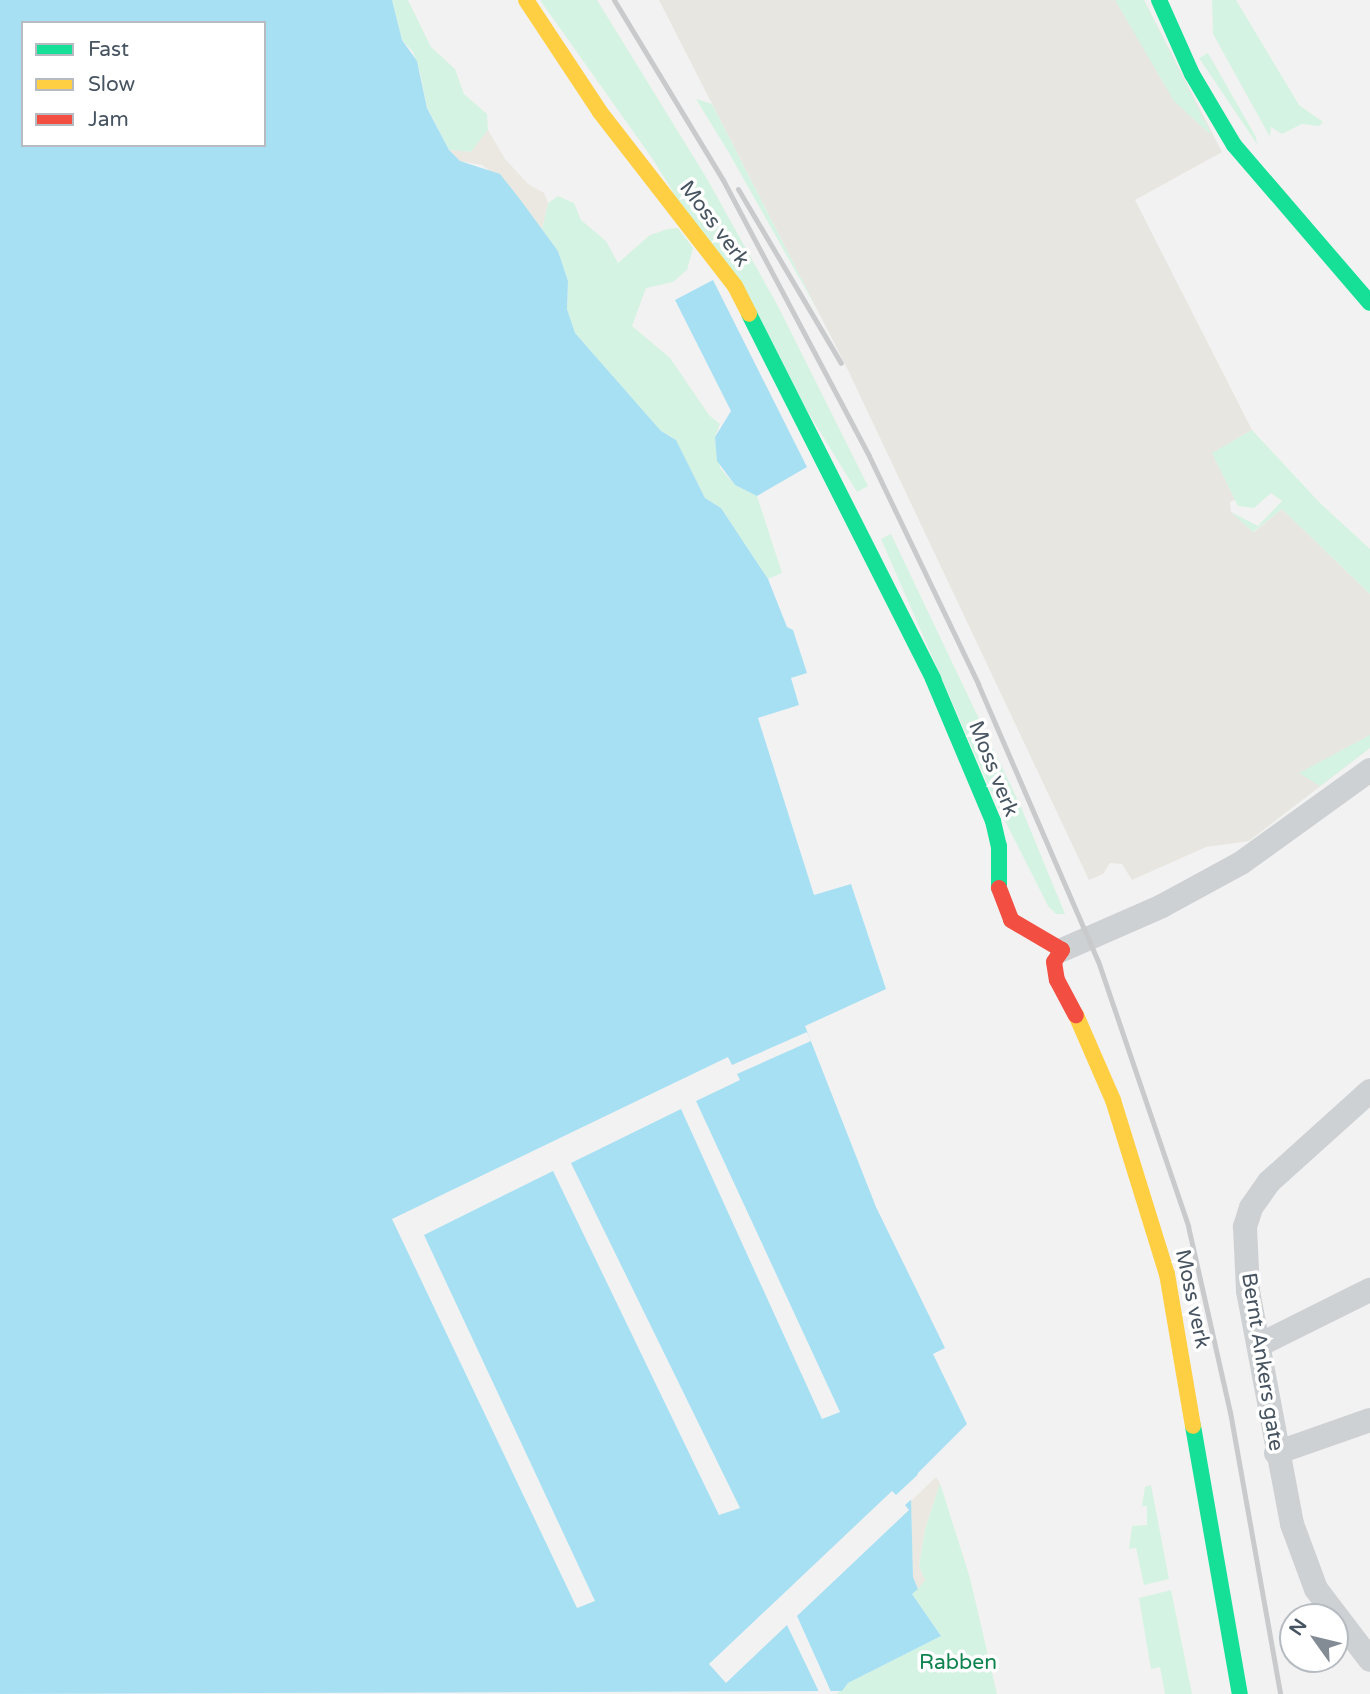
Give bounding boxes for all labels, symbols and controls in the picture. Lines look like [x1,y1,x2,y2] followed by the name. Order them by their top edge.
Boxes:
[21,21,266,147] legend
[88,37,129,62] text: Fast
[88,72,135,97] text: Slow
[88,107,129,132] text: Jam
[674,176,754,272] street label: Moss verk
[962,718,1024,820] street label: Moss verk
[1169,1247,1215,1351] street label: Moss verk
[1235,1271,1289,1453] street label: Bernt Ankers gate
[1279,1603,1349,1673] north arrow
[1285,1615,1312,1640] text: N
[919,1650,997,1676] park label: Rabben

